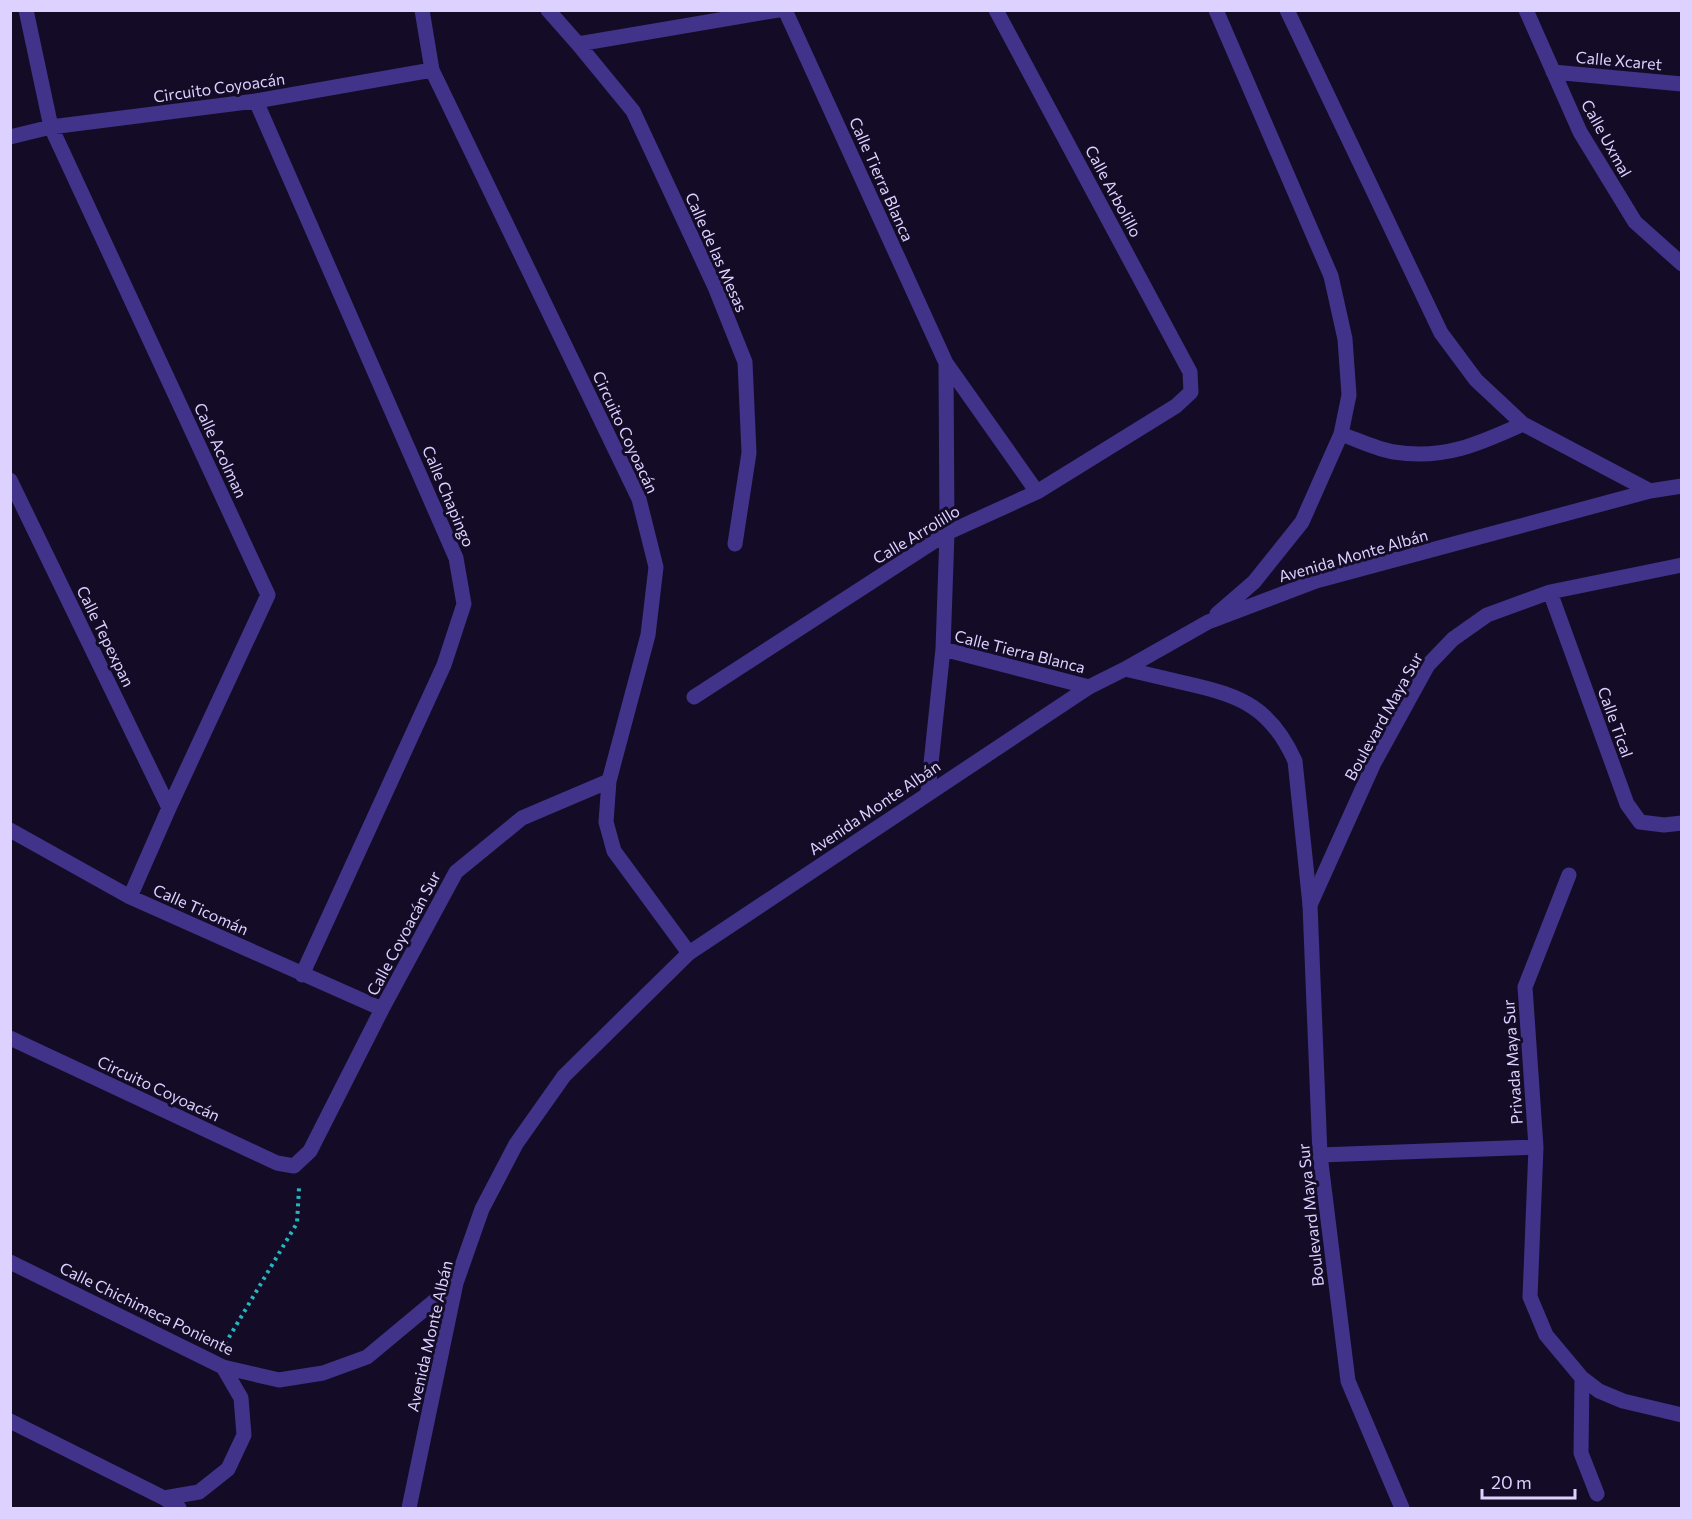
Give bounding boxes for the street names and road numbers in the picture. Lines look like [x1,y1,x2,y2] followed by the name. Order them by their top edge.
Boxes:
[1575,47,1663,73] street label: Calle Xcaret
[152,68,286,106] street label: Circuito Coyoacán
[1578,96,1636,180] street label: Calle Uxmal
[846,114,918,244] street label: Calle Tierra Blanca
[1082,142,1146,240] street label: Calle Arbolillo
[682,189,752,315] street label: Calle de las Mesas
[589,368,663,496] street label: Circuito Coyoacán
[191,399,251,501] street label: Calle Acolman
[419,442,479,550] street label: Calle Chapingo
[869,501,963,567] street label: Calle Arrolillo
[1276,525,1430,585] street label: Avenida Monte Albán
[73,582,139,690] street label: Calle Tepexpan
[953,626,1087,676] street label: Calle Tierra Blanca
[1340,648,1426,783] street label: Boulevard Maya Sur
[1594,684,1638,760] street label: Calle Tical
[805,756,943,858] street label: Avenida Monte Albán
[362,867,444,999] street label: Calle Coyoacán Sur
[150,880,252,938] street label: Calle Ticomán
[1498,998,1526,1125] street label: Privada Maya Sur
[95,1051,223,1125] street label: Circuito Coyoacán
[1293,1142,1327,1287] street label: Boulevard Maya Sur
[57,1258,237,1358] street label: Calle Chichimeca Poniente
[402,1258,456,1414] street label: Avenida Monte Albán

